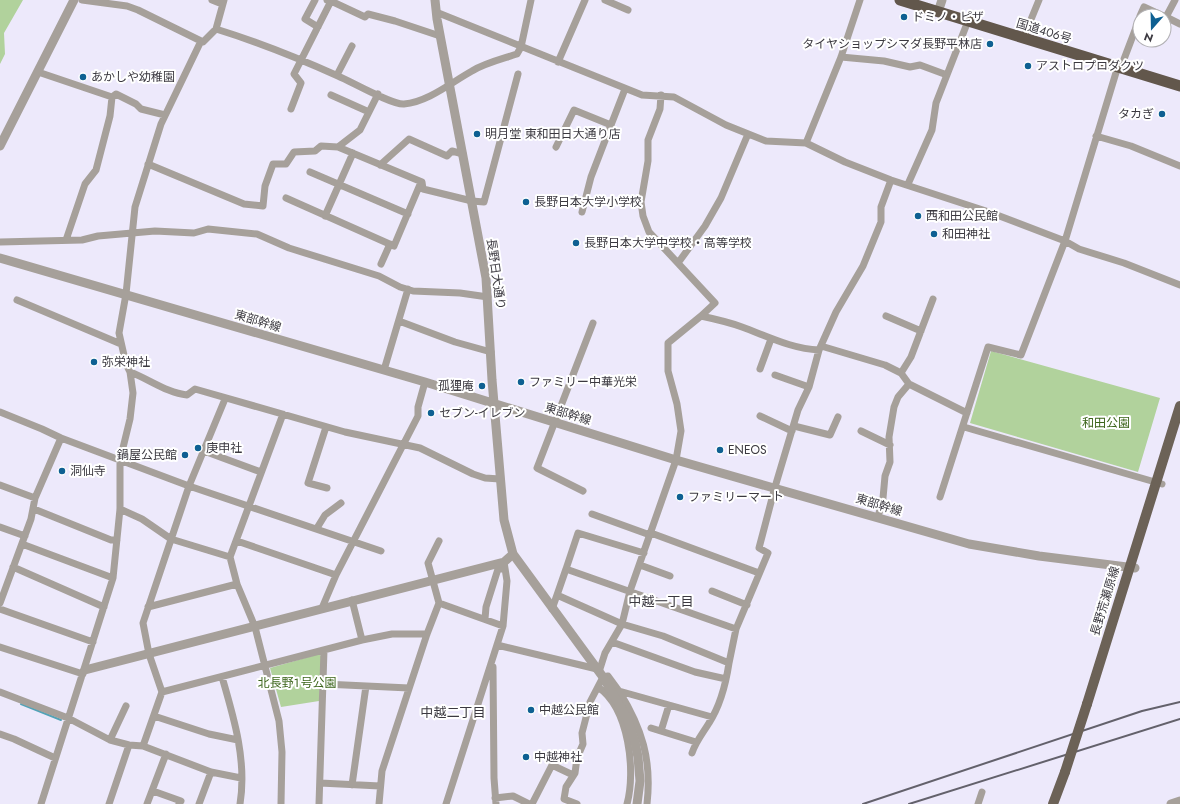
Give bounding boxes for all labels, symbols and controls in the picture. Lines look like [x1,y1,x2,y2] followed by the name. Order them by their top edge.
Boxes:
[912,8,984,26] place label: ドミノ・ピザ
[1132,8,1172,48] north arrow
[899,12,909,22] marker: ドミノ・ピザ
[1014,14,1074,48] street label: 国道406号
[1142,28,1155,46] text: N
[802,35,982,53] place label: タイヤショップシマダ長野平林店
[985,39,995,49] marker: タイヤショップシマダ長野平林店
[1036,57,1144,75] place label: アストロプロダクツ
[1023,61,1033,71] marker: アストロプロダクツ
[91,68,175,86] place label: あかしや幼稚園
[78,72,88,82] marker: あかしや幼稚園
[1118,105,1154,123] place label: タカぎ
[1157,109,1167,119] marker: タカぎ
[485,125,621,143] place label: 明月堂 東和田日大通り店
[472,129,482,139] marker: 明月堂 東和田日大通り店
[534,193,642,211] place label: 長野日本大学小学校
[521,197,531,207] marker: 長野日本大学小学校
[926,207,998,225] place label: 西和田公民館
[913,211,923,221] marker: 西和田公民館
[942,225,990,243] place label: 和田神社
[929,229,939,239] marker: 和田神社
[584,234,752,252] place label: 長野日本大学中学校・高等学校
[482,237,510,311] street label: 長野日大通り
[571,238,581,248] marker: 長野日本大学中学校・高等学校
[232,305,284,337] street label: 東部幹線
[102,353,150,371] place label: 弥栄神社
[89,357,99,367] marker: 弥栄神社
[529,373,637,391] place label: ファミリー中華光栄
[438,377,474,395] place label: 孤狸庵
[516,377,526,387] marker: ファミリー中華光栄
[477,381,487,391] marker: 孤狸庵
[542,398,594,430] street label: 東部幹線
[439,404,526,422] place label: セブン-イレブン
[426,408,436,418] marker: セブン-イレブン
[1082,414,1130,432] park label: 和田公園
[206,439,242,457] place label: 庚申社
[728,441,767,459] place label: ENEOS
[193,443,203,453] marker: 庚申社
[715,445,725,455] marker: ENEOS
[117,446,177,464] place label: 鍋屋公民館
[180,450,190,460] marker: 鍋屋公民館
[70,462,106,480] place label: 洞仙寺
[57,466,67,476] marker: 洞仙寺
[688,488,784,506] place label: ファミリーマート
[853,489,905,521] street label: 東部幹線
[675,492,685,502] marker: ファミリーマート
[1086,564,1124,638] street label: 長野荒瀬原線
[628,592,694,611] district label: 中越一丁目
[258,674,336,692] park label: 北長野１号公園
[539,701,599,719] place label: 中越公民館
[420,703,486,722] district label: 中越二丁目
[526,705,536,715] marker: 中越公民館
[534,748,582,766] place label: 中越神社
[521,752,531,762] marker: 中越神社

